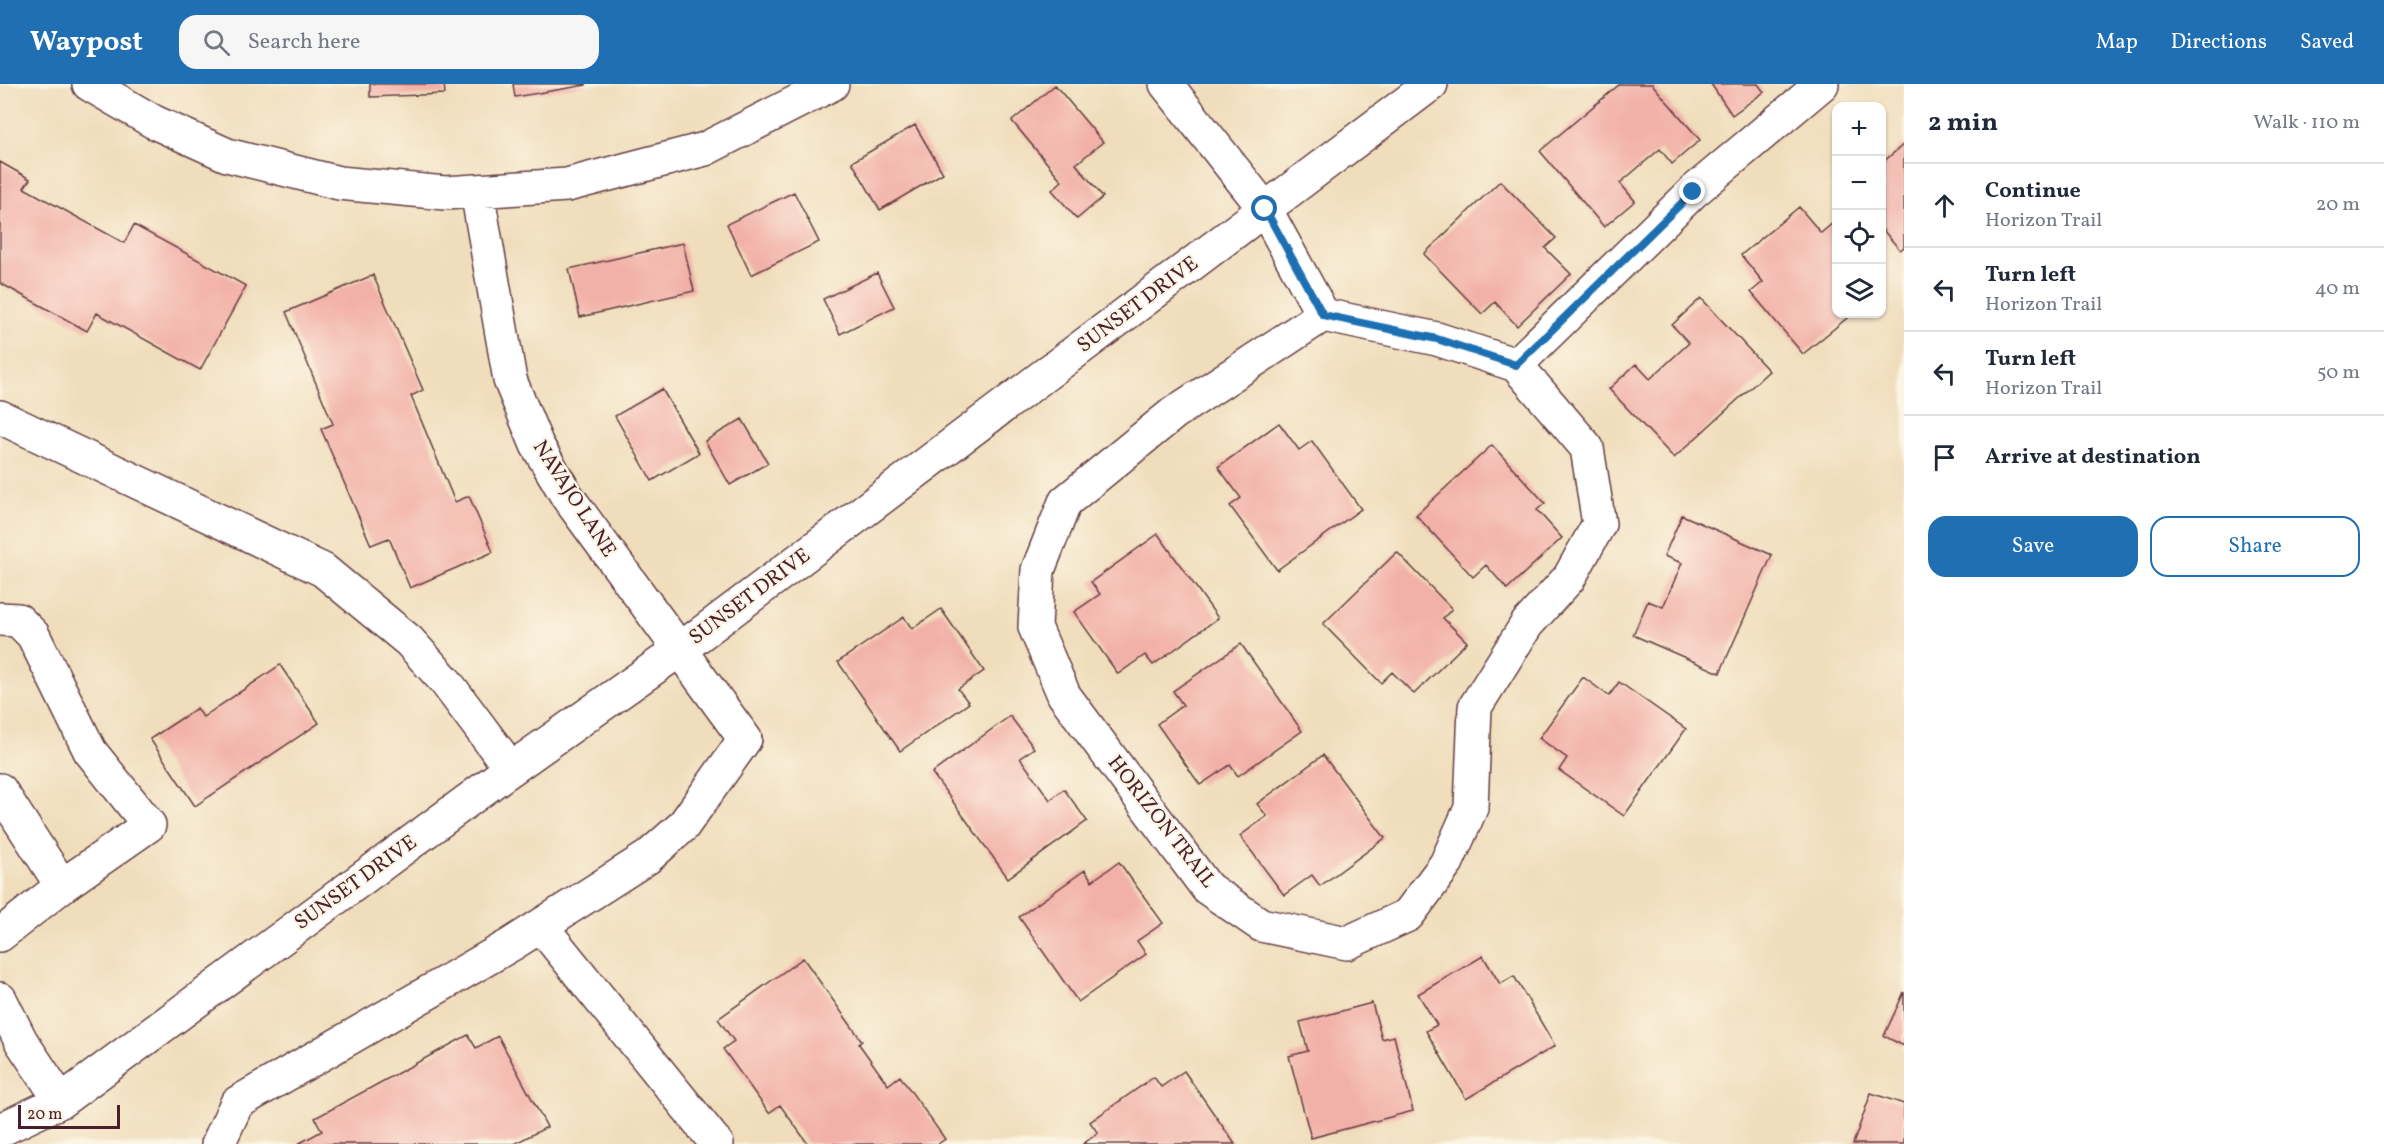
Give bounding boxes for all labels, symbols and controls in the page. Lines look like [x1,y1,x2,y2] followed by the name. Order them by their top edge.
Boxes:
[179,15,599,69] search box
[30,23,143,62] text: Waypost
[200,26,233,59] icon: search
[248,27,360,58] text: Search here
[2096,28,2138,57] text: Map
[2171,28,2267,57] text: Directions
[2300,28,2354,57] text: Saved
[1832,102,1886,318] map controls
[1832,102,1886,156] button: +
[1928,105,1998,141] text: 2 min
[2253,109,2360,137] text: Walk · 110 m
[1832,156,1886,210] button: −
[1985,176,2081,207] text: Continue
[1679,178,1705,204] route end
[1928,189,1961,222] icon: ahead
[2316,191,2360,219] text: 20 m
[1251,195,1277,221] route start
[1985,207,2102,235] text: Horizon Trail
[1832,210,1886,264] button: locate
[1071,250,1205,360] street label: SUNSET DRIVE
[1985,260,2076,291] text: Turn left
[1832,264,1886,318] button: layers
[1928,273,1961,306] icon: left
[2315,275,2360,303] text: 40 m
[1985,291,2102,319] text: Horizon Trail
[1985,344,2076,375] text: Turn left
[1928,357,1961,390] icon: left
[2317,359,2360,387] text: 50 m
[1985,375,2102,403] text: Horizon Trail
[525,435,623,563] street label: NAVAJO LANE
[1928,441,1961,474] icon: arrive
[1985,442,2201,473] text: Arrive at destination
[1928,516,2138,577] button: Save
[2150,516,2360,577] button: Share
[683,542,817,652] street label: SUNSET DRIVE
[1100,750,1222,894] street label: HORIZON TRAIL
[289,829,423,937] street label: SUNSET DRIVE
[18,1102,120,1130] scale bar
[27,1104,62,1126] text: 20 m

